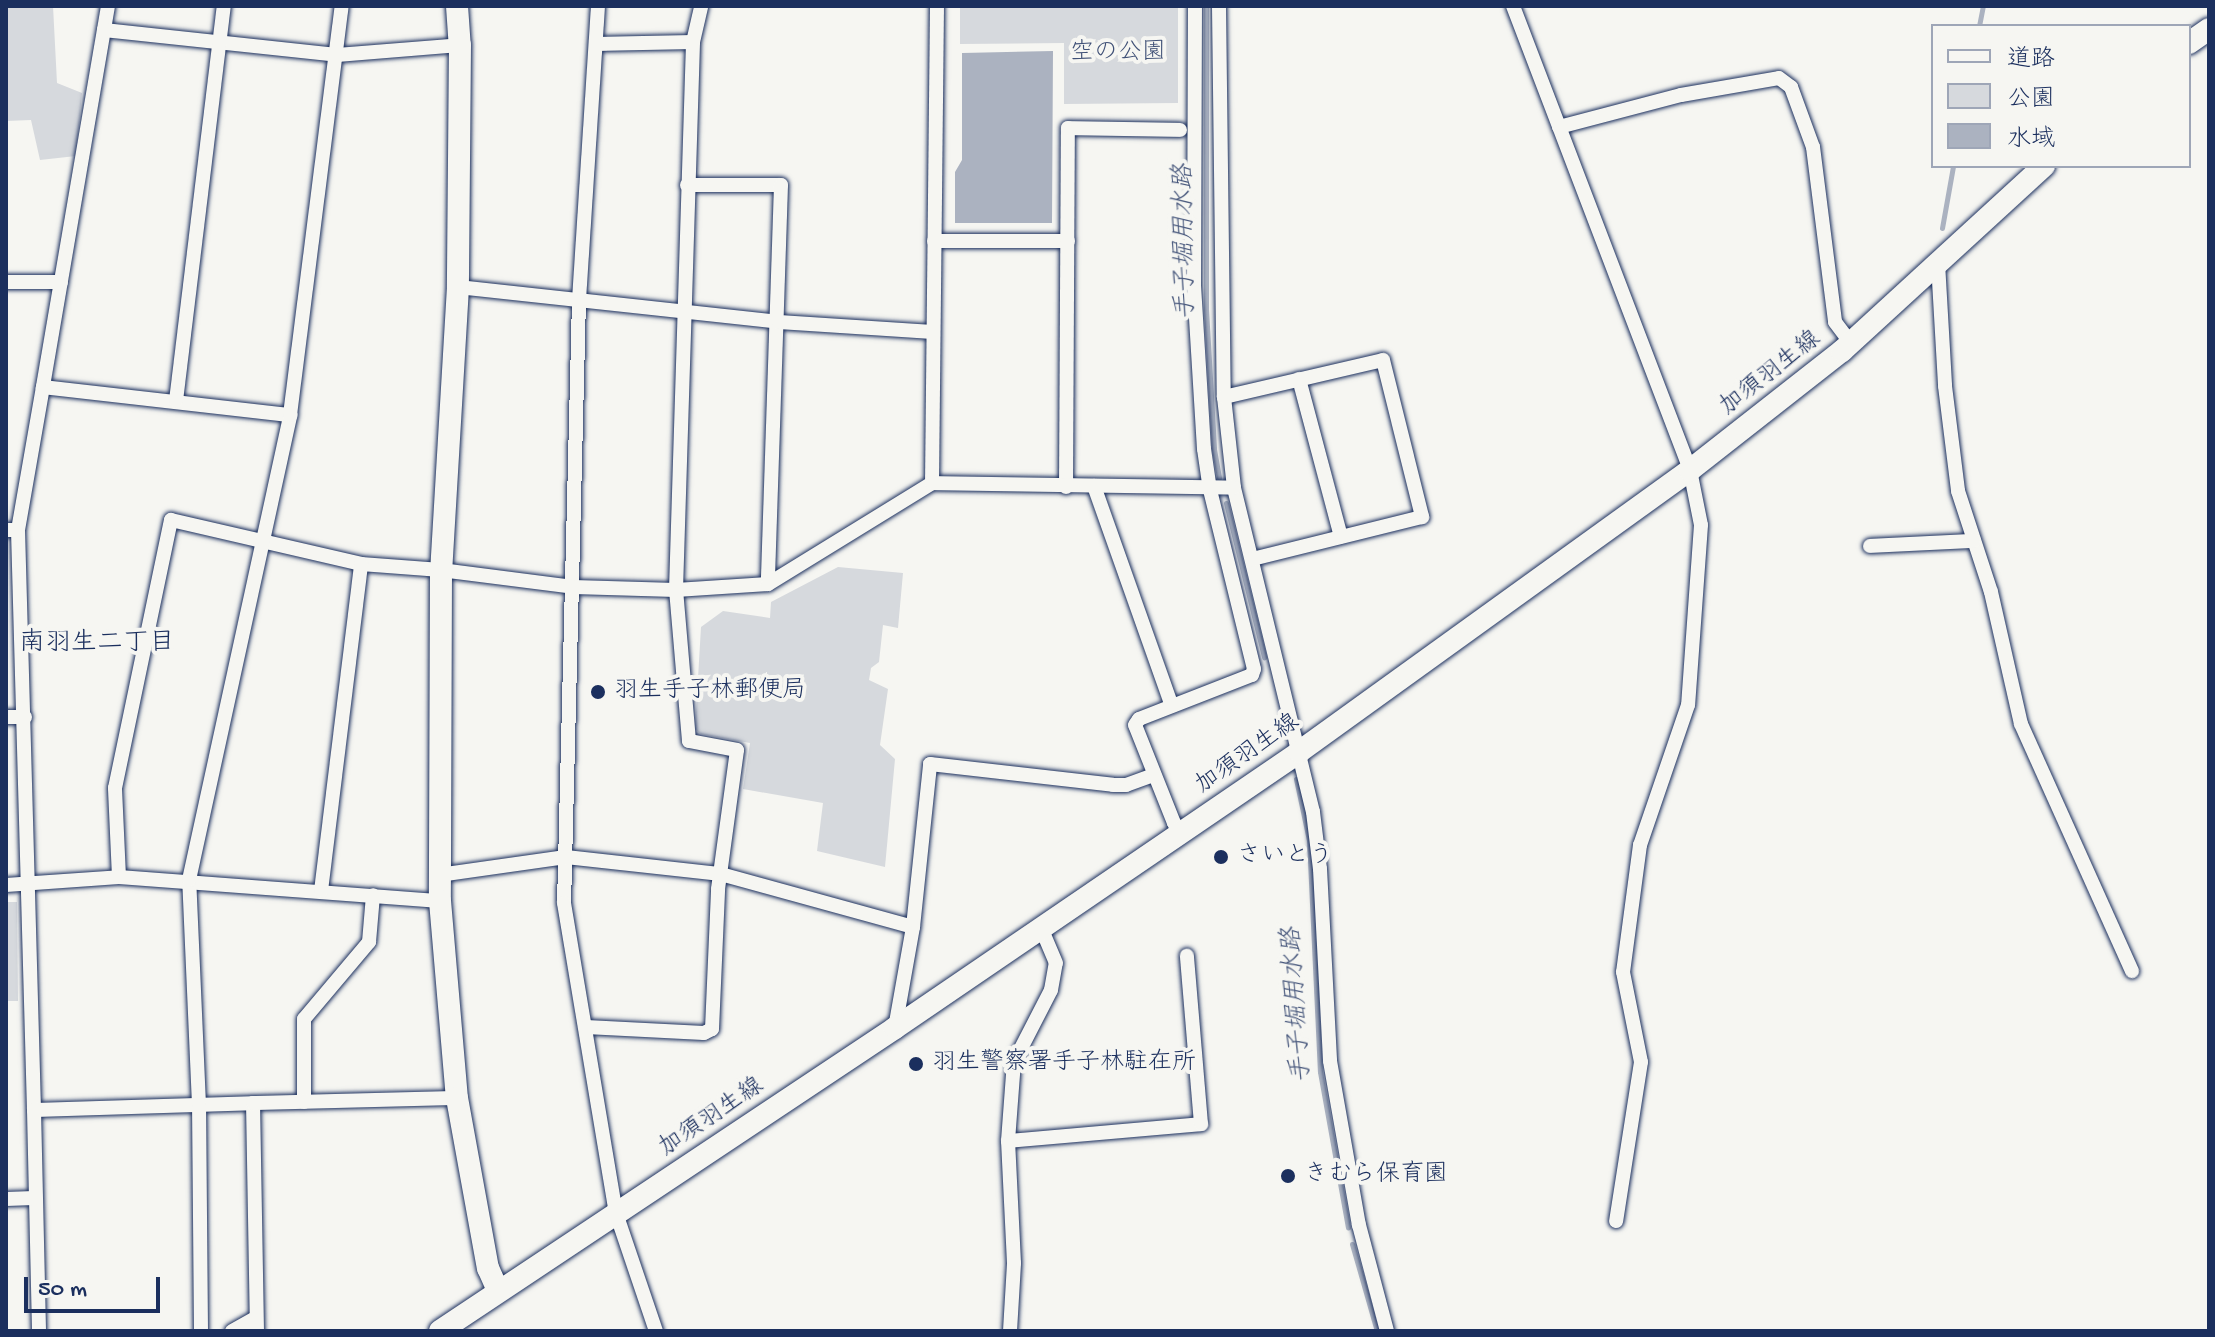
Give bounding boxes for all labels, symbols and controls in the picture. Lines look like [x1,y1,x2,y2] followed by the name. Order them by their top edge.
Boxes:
[1931,24,2191,168] legend
[1070,40,1166,68] park label: 空の公園
[2007,46,2055,75] text: 道路
[2007,86,2055,115] text: 公園
[2007,126,2055,155] text: 水域
[1170,164,1204,320] water label: 手子堀用水路
[1715,326,1827,422] street label: 加須羽生線
[19,629,175,661] district label: 南羽生二丁目
[614,678,806,706] place label: 羽生手子林郵便局
[589,683,607,701] marker: 羽生手子林郵便局
[1191,709,1305,801] street label: 加須羽生線
[1237,843,1333,871] place label: さいとう
[1212,848,1230,866] marker: さいとう
[1278,926,1320,1084] water label: 手子堀用水路
[932,1050,1196,1078] place label: 羽生警察署手子林駐在所
[907,1055,925,1073] marker: 羽生警察署手子林駐在所
[654,1073,770,1163] street label: 加須羽生線
[1304,1162,1448,1190] place label: きむら保育園
[1279,1167,1297,1185] marker: きむら保育園
[28,1261,164,1311] scale bar
[38,1276,87,1305] text: 50 m

